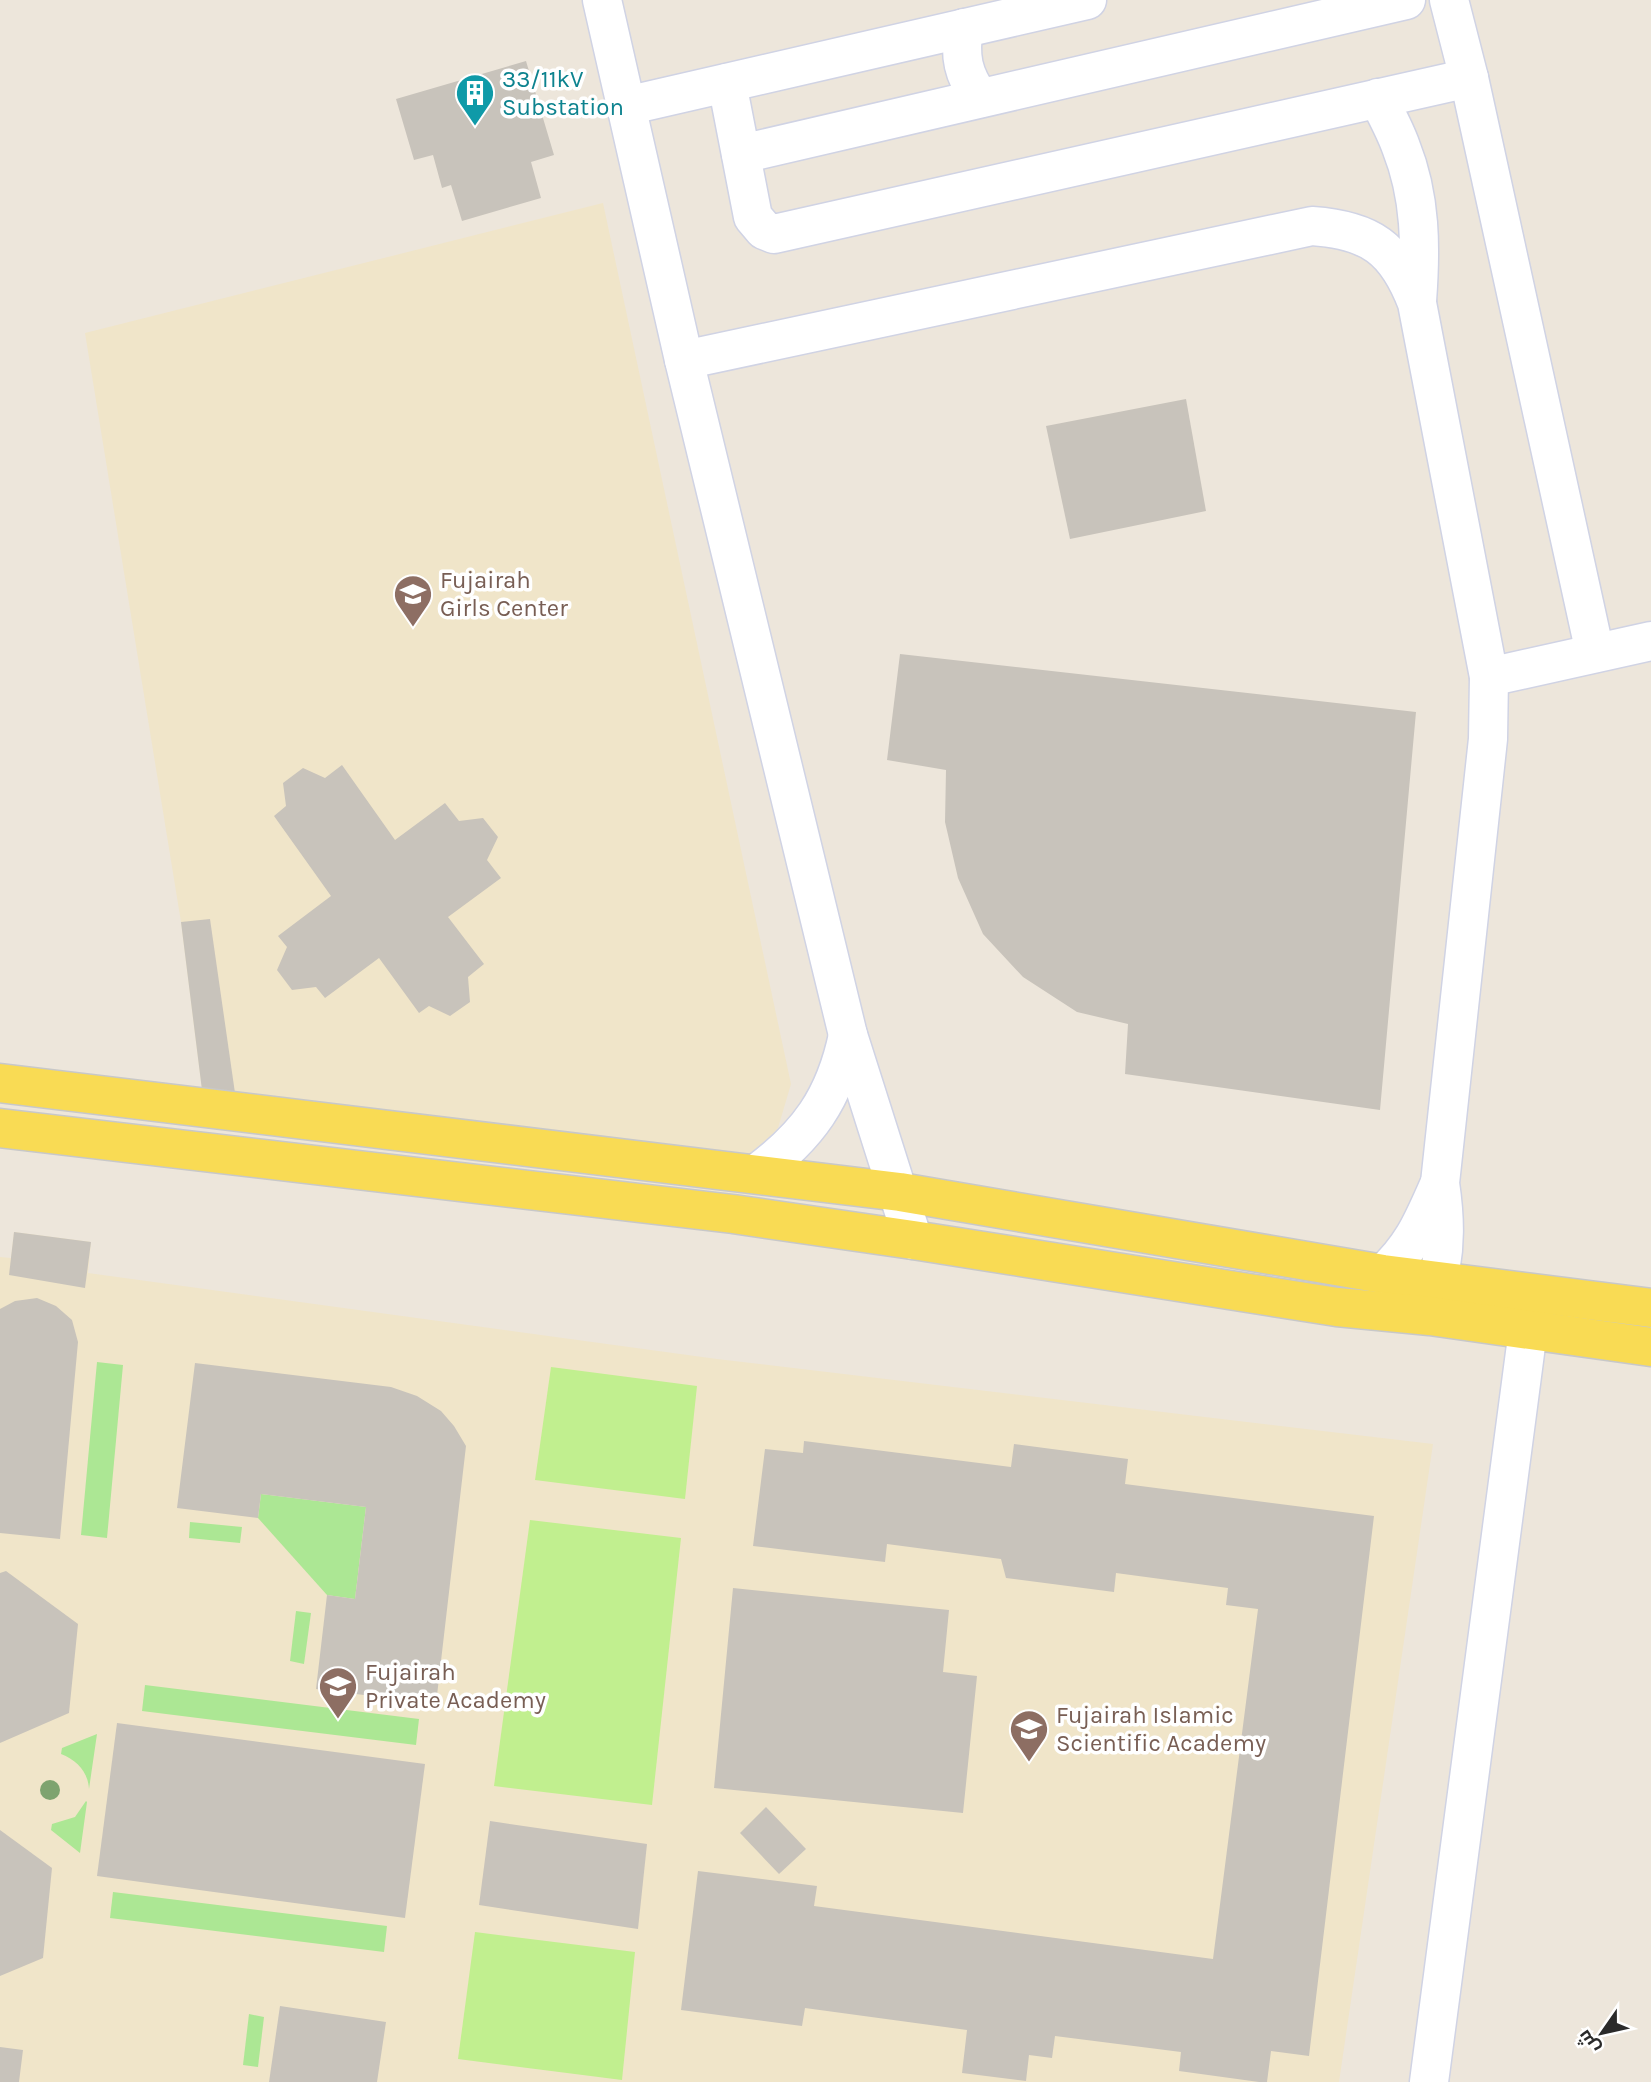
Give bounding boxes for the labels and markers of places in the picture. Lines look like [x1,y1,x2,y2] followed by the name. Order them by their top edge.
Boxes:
[502,65,624,121] place label: 33/11kV Substation
[454,72,496,127] building icon: 33/11kV Substation
[440,566,568,622] place label: Fujairah Girls Center
[392,573,434,628] school or university icon: Fujairah Girls Center
[365,1658,546,1714] place label: Fujairah Private Academy
[317,1665,359,1720] school or university icon: Fujairah Private Academy
[1056,1701,1266,1757] place label: Fujairah Islamic Scientific Academy
[1008,1708,1050,1763] school or university icon: Fujairah Islamic Scientific Academy

